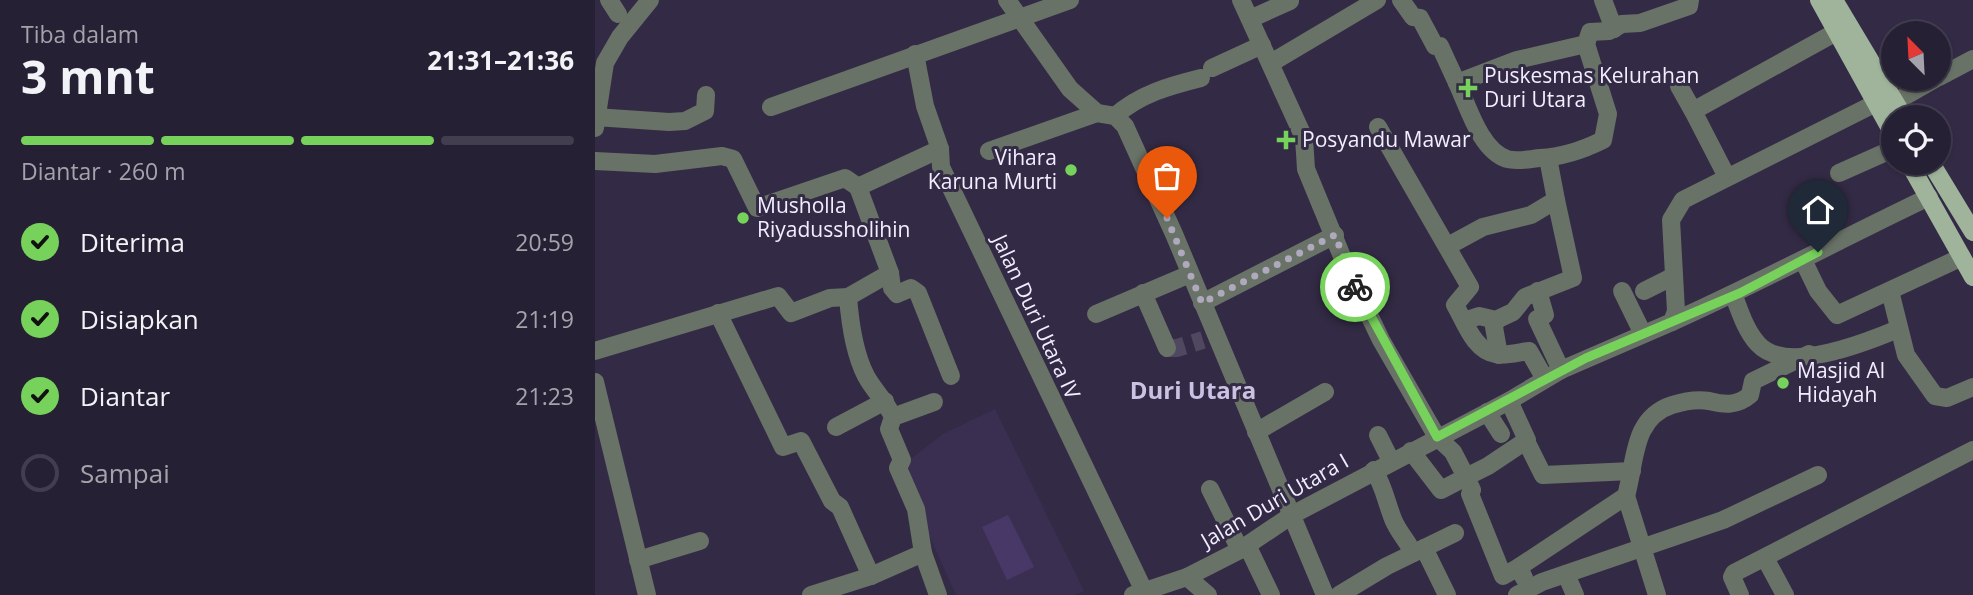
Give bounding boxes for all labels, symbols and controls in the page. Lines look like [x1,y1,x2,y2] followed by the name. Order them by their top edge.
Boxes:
[21,18,139,50] text: Tiba dalam
[1881,21,1951,91] north arrow
[1881,21,1951,175] map controls
[427,42,574,78] text: 21:31–21:36
[21,45,155,107] text: 3 mnt
[1484,61,1699,113] place label: Puskesmas Kelurahan Duri Utara
[1458,78,1478,98] marker: Puskesmas Kelurahan Duri Utara
[1881,105,1951,175] button: locate
[1302,125,1471,153] place label: Posyandu Mawar
[1276,130,1296,150] marker: Posyandu Mawar
[928,143,1057,195] place label: Vihara Karuna Murti
[1137,146,1197,218] pin
[21,155,185,187] text: Diantar · 260 m
[1148,157,1186,195] icon: bag
[1063,162,1079,178] marker: Vihara Karuna Murti
[1788,180,1848,252] pin
[757,191,910,243] place label: Musholla Riyadussholihin
[1799,191,1837,229] icon: home
[735,210,751,226] marker: Musholla Riyadussholihin
[21,223,59,261] icon: check
[80,224,185,260] text: Diterima
[515,226,574,258] text: 20:59
[986,228,1088,404] street label: Jalan Duri Utara IV
[1320,252,1390,322] courier
[1336,268,1374,306] icon: bike
[21,300,59,338] icon: check
[80,301,199,337] text: Disiapkan
[515,303,574,335] text: 21:19
[1797,356,1885,408] place label: Masjid Al Hidayah
[1130,373,1256,406] district label: Duri Utara
[1775,375,1791,391] marker: Masjid Al Hidayah
[21,377,59,415] icon: check
[80,378,170,414] text: Diantar
[515,380,574,412] text: 21:23
[1194,446,1353,555] street label: Jalan Duri Utara I
[80,455,170,491] text: Sampai

